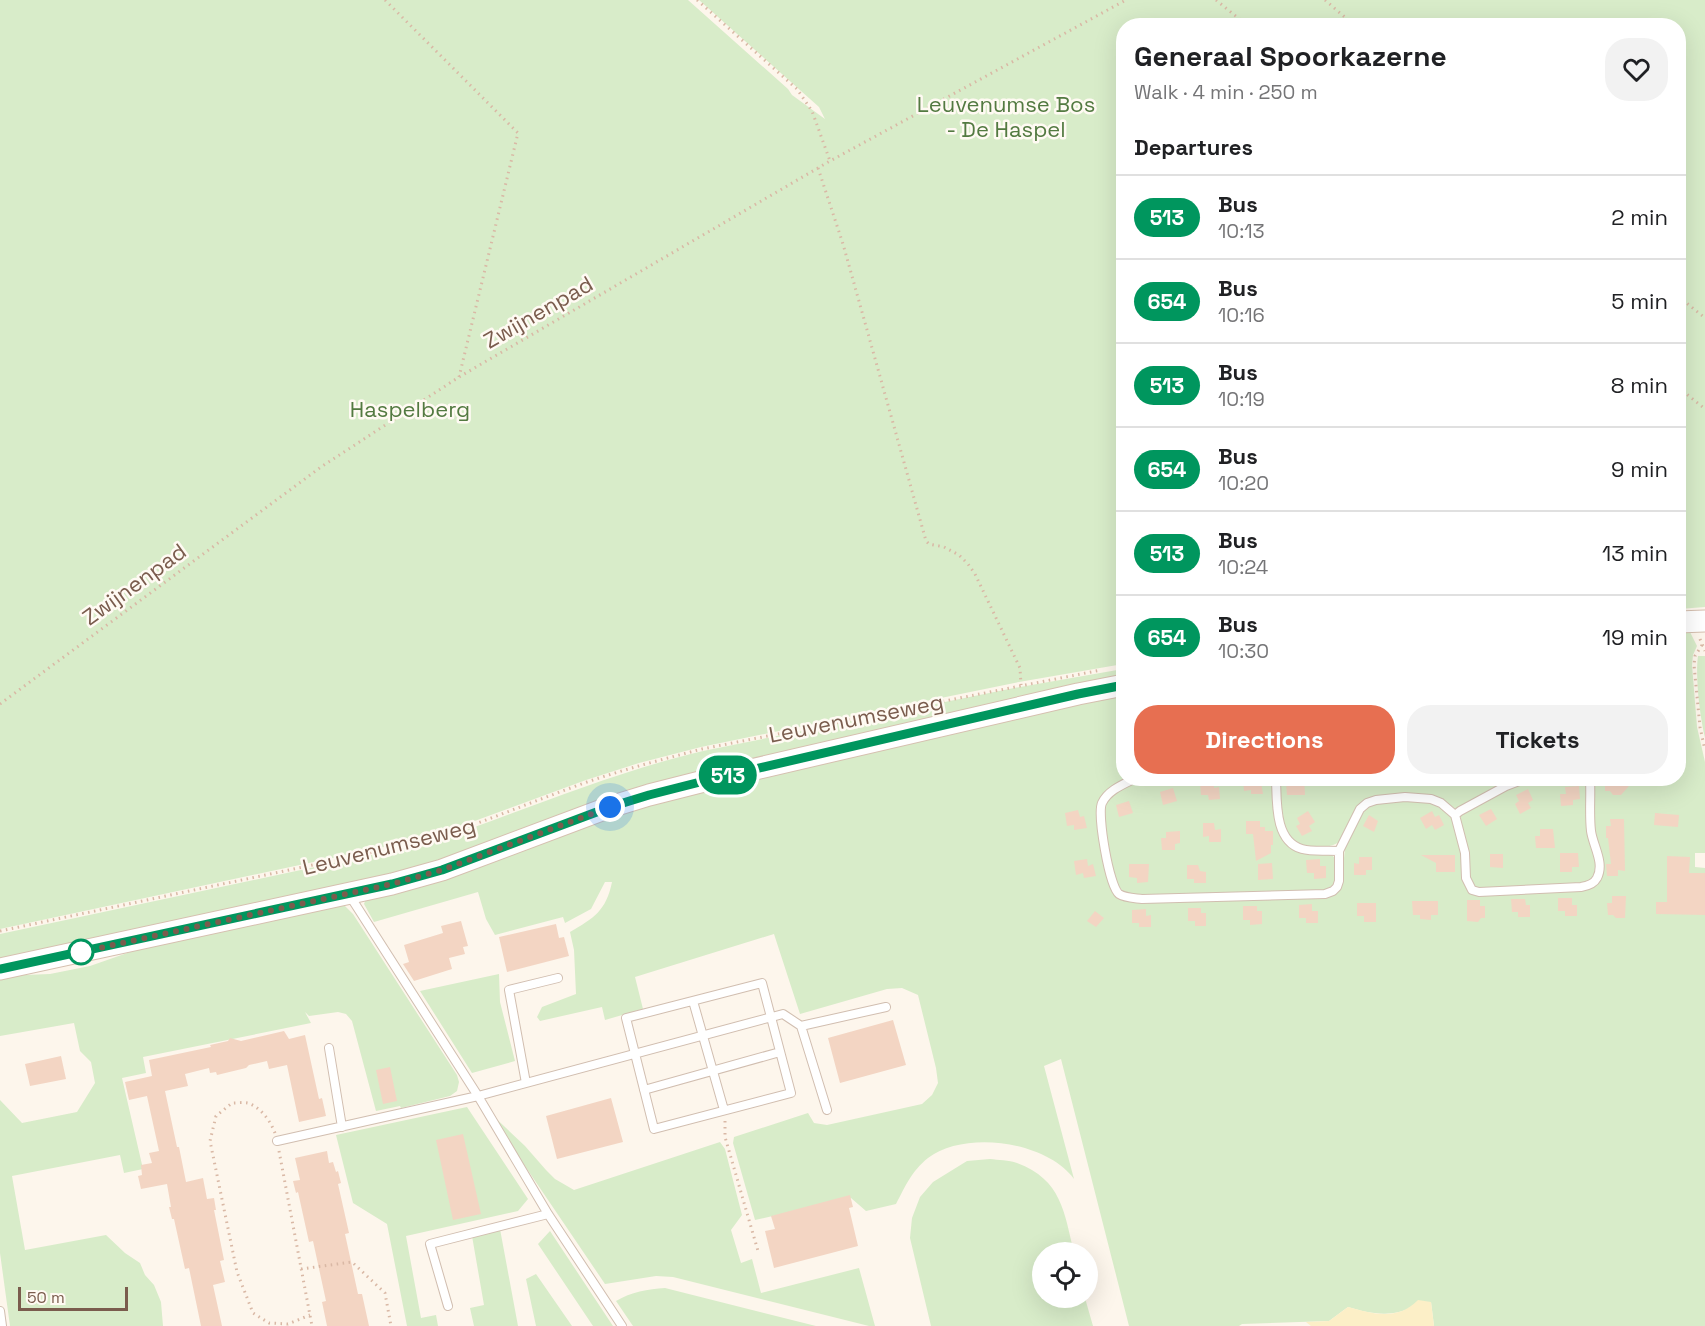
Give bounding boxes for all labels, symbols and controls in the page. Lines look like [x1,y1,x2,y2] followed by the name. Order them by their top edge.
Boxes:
[1134,38,1447,74] text: Generaal Spoorkazerne
[1605,38,1668,101] button: heart
[1134,79,1318,105] text: Walk · 4 min · 250 m
[917,90,1095,143] park label: Leuvenumse Bos - De Haspel
[1134,133,1253,161] text: Departures
[1218,190,1258,218] text: Bus
[1611,203,1668,231] text: 2 min
[1150,204,1184,231] text: 513
[1218,218,1265,244] text: 10:13
[478,269,598,355] street label: Zwijnenpad
[1218,274,1258,302] text: Bus
[1611,287,1668,315] text: 5 min
[1148,288,1186,315] text: 654
[1218,302,1265,328] text: 10:16
[1218,358,1258,386] text: Bus
[1611,371,1668,399] text: 8 min
[1150,372,1184,399] text: 513
[1218,386,1265,412] text: 10:19
[350,395,470,423] park label: Haspelberg
[1218,442,1258,470] text: Bus
[1611,455,1668,483] text: 9 min
[1148,456,1186,483] text: 654
[1218,470,1269,496] text: 10:20
[1218,526,1258,554] text: Bus
[77,537,191,631] street label: Zwijnenpad
[1602,539,1668,567] text: 13 min
[1150,540,1184,567] text: 513
[1218,554,1268,580] text: 10:24
[1218,610,1258,638] text: Bus
[1602,623,1668,651] text: 19 min
[1148,624,1186,651] text: 654
[1218,638,1269,664] text: 10:30
[766,687,946,749] street label: Leuvenumseweg
[1134,705,1395,774] button: Directions
[1407,705,1668,774] button: Tickets
[694,756,762,794] line badge: 513
[711,762,745,789] text: 513
[595,792,625,822] your location
[299,811,479,881] street label: Leuvenumseweg
[68,939,94,965] unlabelled marker
[1032,1242,1098,1308] map controls
[1032,1242,1098,1308] button: locate
[18,1284,128,1312] scale bar
[27,1287,65,1308] text: 50 m

